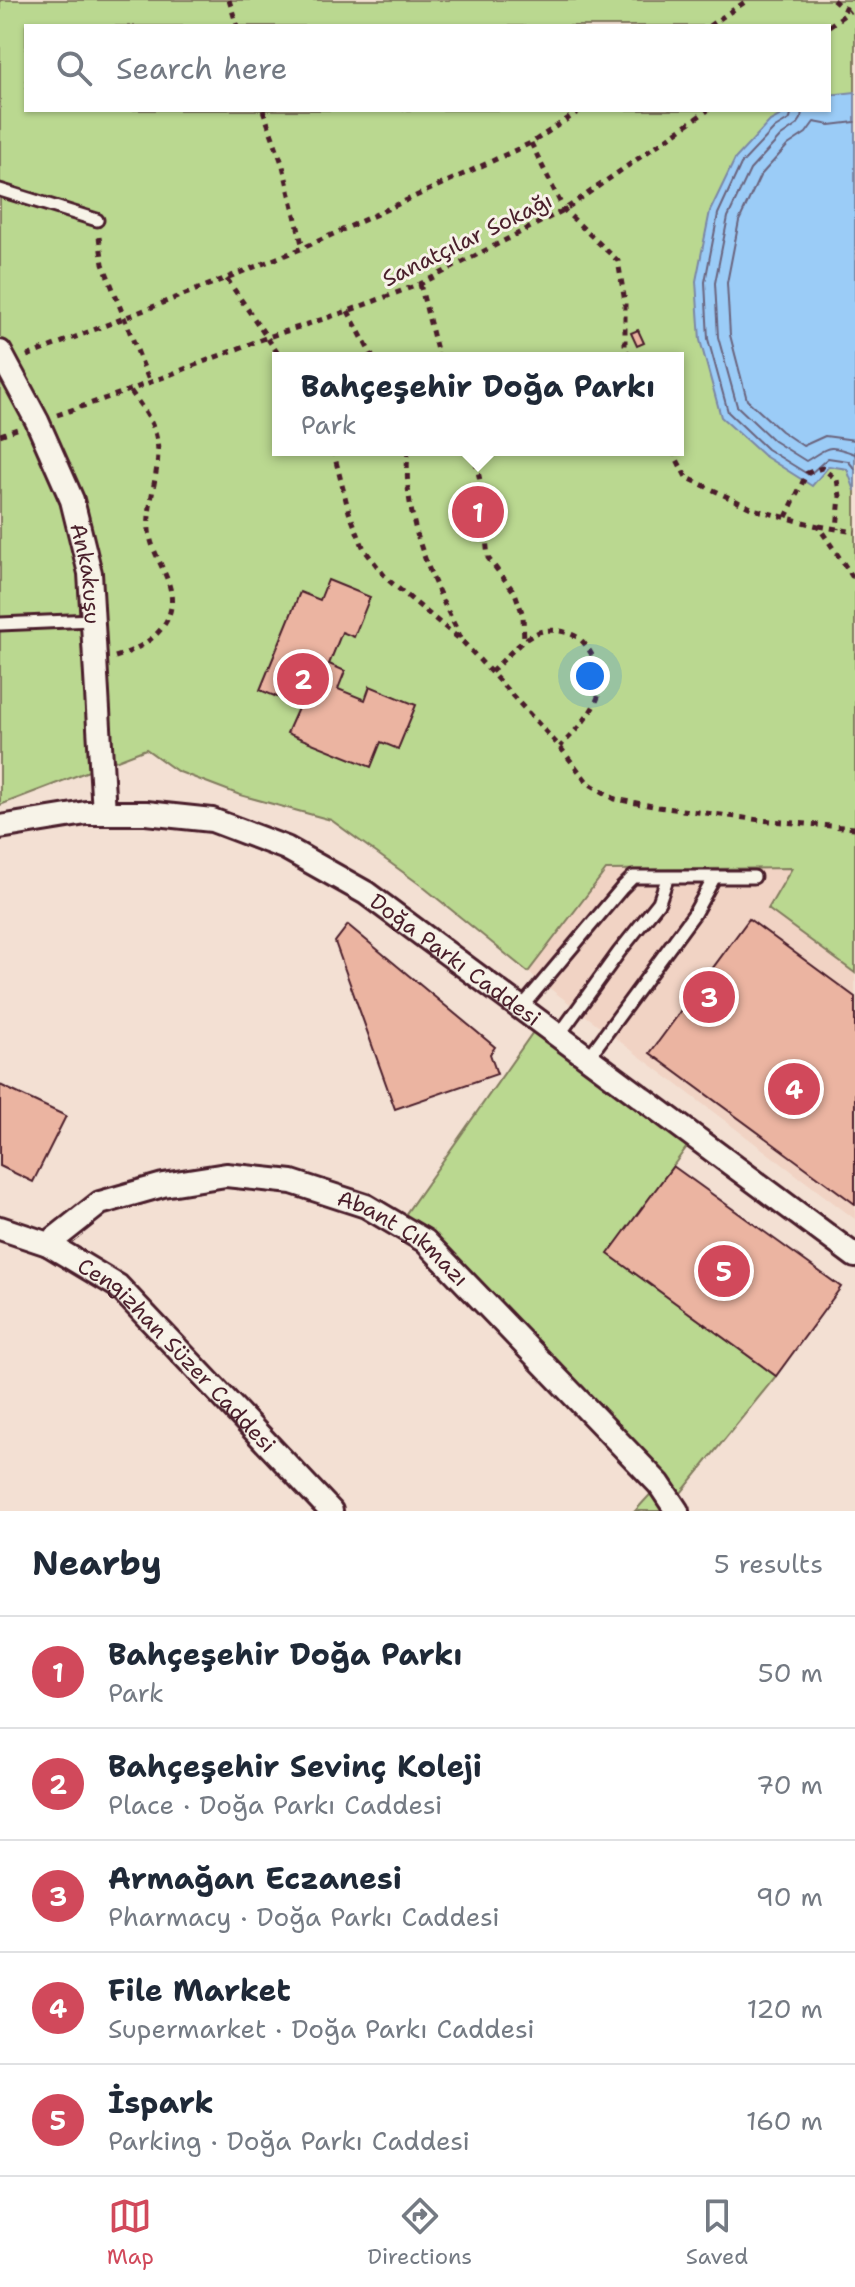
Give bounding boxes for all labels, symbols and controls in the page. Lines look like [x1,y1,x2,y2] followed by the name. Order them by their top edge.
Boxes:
[24,24,831,112] search box
[52,46,96,90] icon: search
[116,48,287,89] text: Search here
[377,186,557,293] street label: Sanatçılar Sokağı
[272,352,684,456] popup
[301,366,655,407] text: Bahçeşehir Doğa Parkı
[301,407,357,442] text: Park
[452,482,504,542] pin: 1
[63,520,107,625] street label: Ankakuşu
[277,649,329,709] pin: 2
[570,656,610,696] your location
[364,887,547,1033] street label: Doğa Parkı Caddesi
[683,967,735,1027] pin: 3
[768,1059,820,1119] pin: 4
[334,1184,475,1293] street label: Abant Çıkmazı
[698,1241,750,1301] pin: 5
[72,1251,282,1459] street label: Cengizhan Süzer Caddesi
[32,1540,162,1586] text: Nearby
[714,1546,823,1581] text: 5 results
[108,1634,462,1675] text: Bahçeşehir Doğa Parkı
[52,1655,64,1690] text: 1
[758,1655,823,1690] text: 50 m
[108,1675,164,1710] text: Park
[108,1746,482,1787] text: Bahçeşehir Sevinç Koleji
[49,1767,67,1802] text: 2
[756,1767,823,1802] text: 70 m
[108,1787,442,1822] text: Place · Doğa Parkı Caddesi
[108,1858,402,1899] text: Armağan Eczanesi
[49,1879,67,1914] text: 3
[756,1879,823,1914] text: 90 m
[108,1899,500,1934] text: Pharmacy · Doğa Parkı Caddesi
[108,1970,291,2011] text: File Market
[49,1991,67,2026] text: 4
[747,1991,823,2026] text: 120 m
[108,2011,535,2046] text: Supermarket · Doğa Parkı Caddesi
[108,2082,214,2123] text: İspark
[50,2103,66,2138] text: 5
[746,2103,823,2138] text: 160 m
[108,2123,470,2158] text: Parking · Doğa Parkı Caddesi
[107,2194,154,2271] tab: Map
[367,2194,472,2271] tab: Directions
[686,2194,748,2271] tab: Saved

